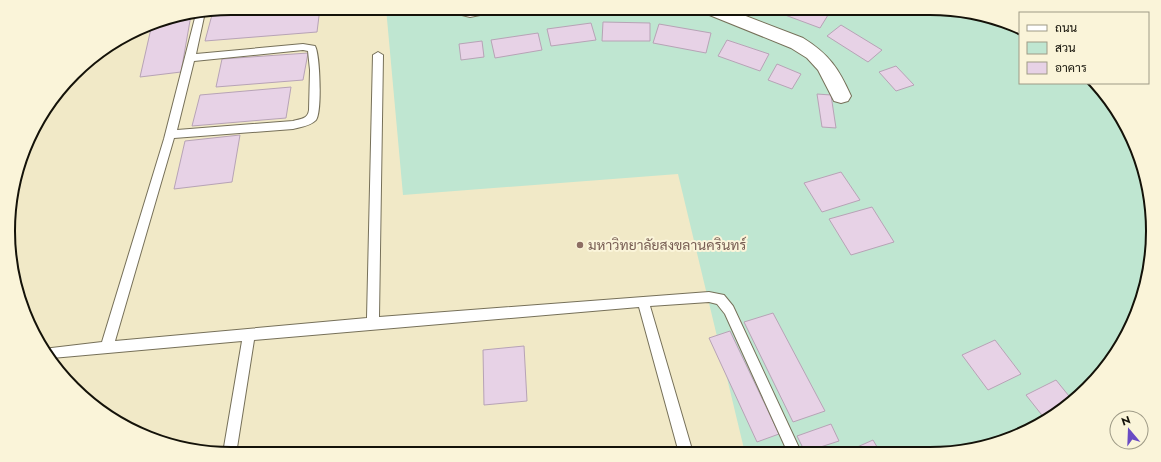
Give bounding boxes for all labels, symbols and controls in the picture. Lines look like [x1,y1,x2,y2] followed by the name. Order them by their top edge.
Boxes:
[1019,12,1149,84] legend
[1055,19,1078,37] text: ถนน
[1055,39,1076,57] text: สวน
[1055,59,1087,77] text: อาคาร
[588,235,747,255] place label: มหาวิทยาลัยสงขลานครินทร์
[575,240,585,250] marker: มหาวิทยาลัยสงขลานครินทร์
[1109,410,1149,450] north arrow
[1119,412,1132,430] text: N

